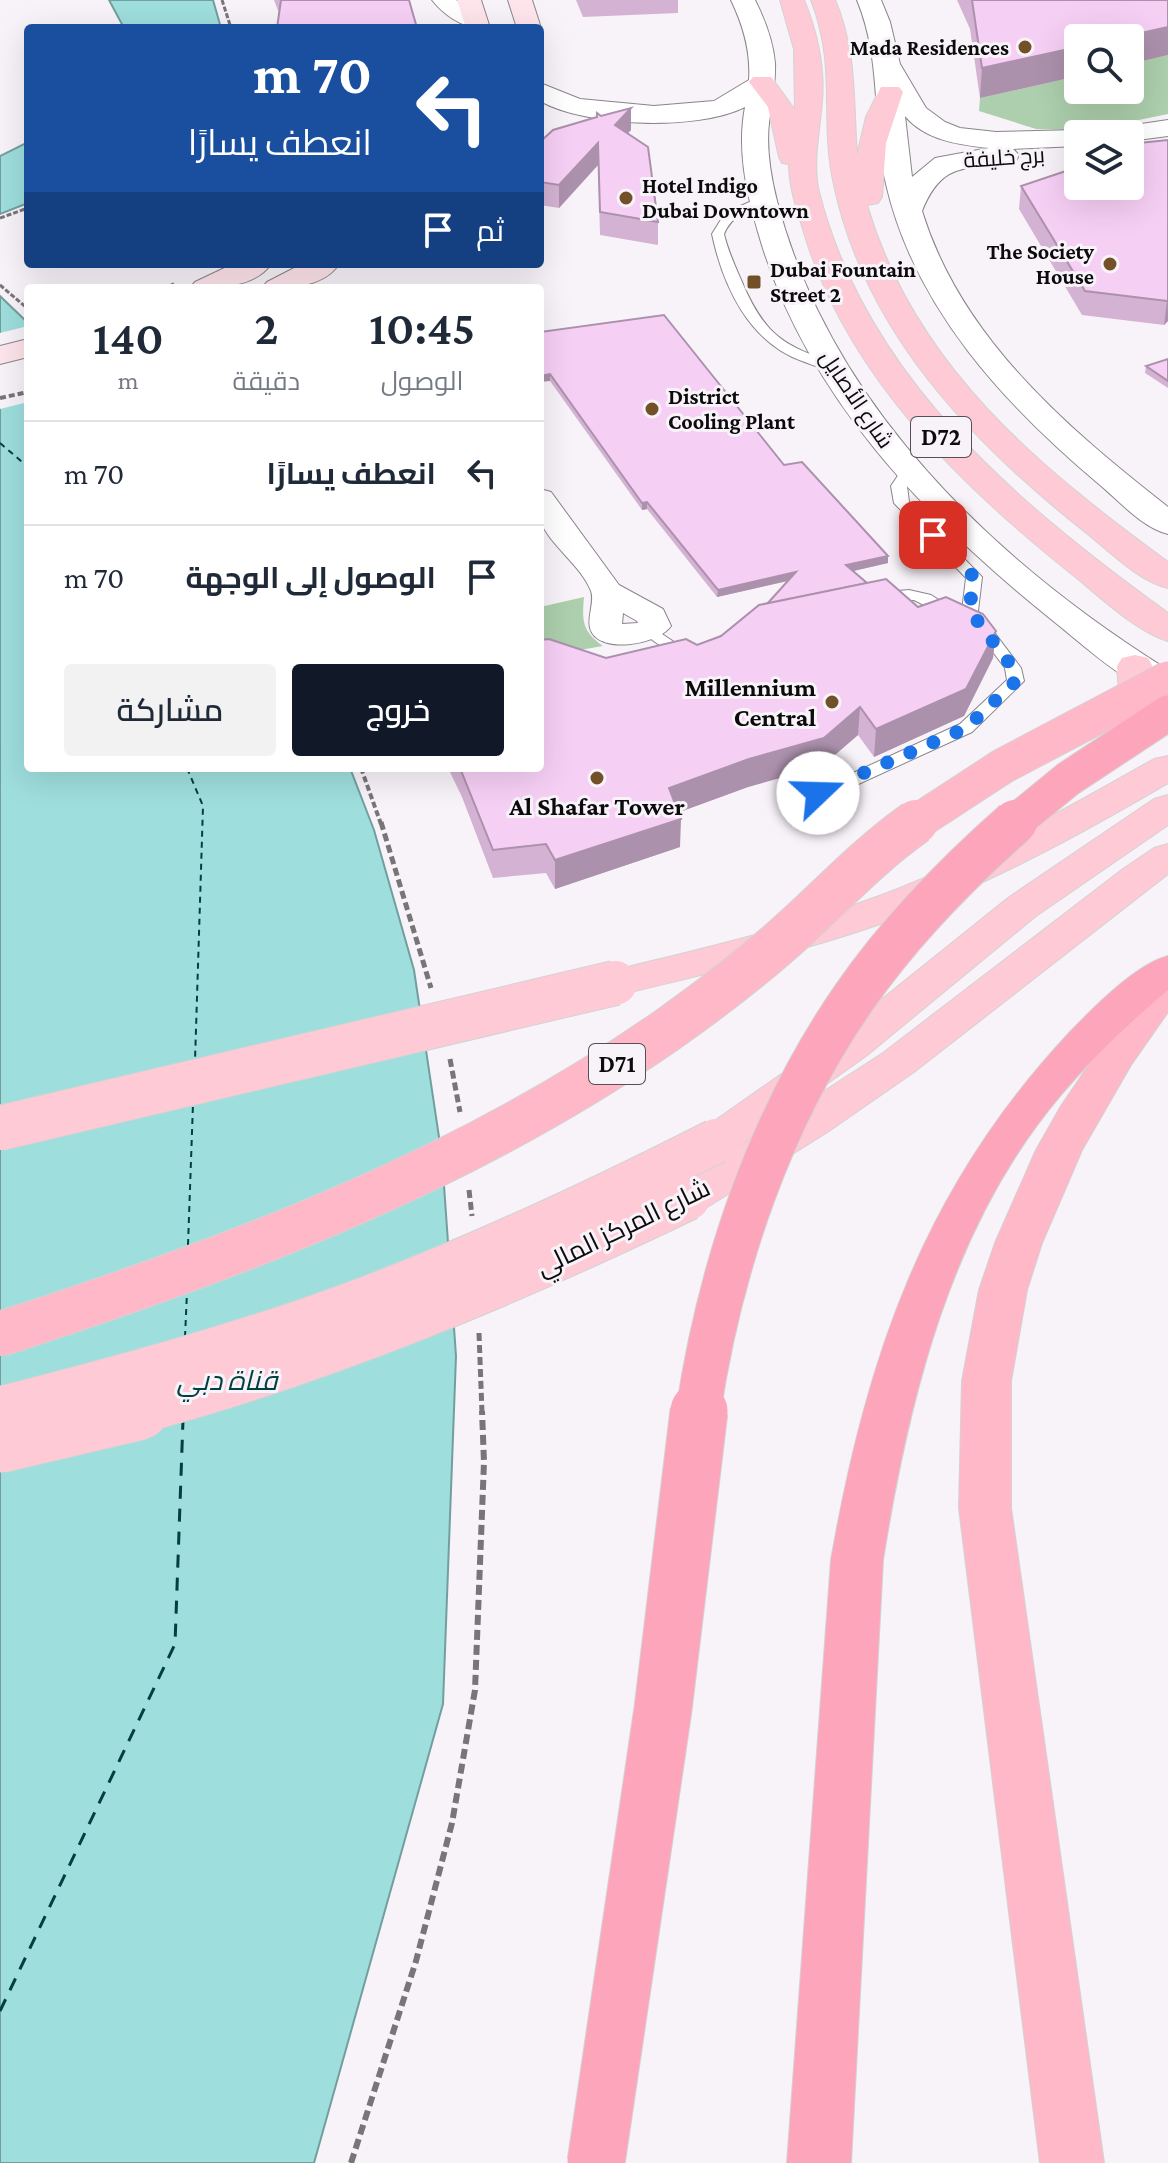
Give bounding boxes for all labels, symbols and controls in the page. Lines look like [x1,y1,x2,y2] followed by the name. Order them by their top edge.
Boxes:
[1064,24,1144,200] map controls
[1064,24,1144,104] button: search
[850,35,1009,60] place label: Mada Residences
[1016,38,1034,56] marker: Mada Residences
[253,43,372,105] text: 70 m
[400,56,504,160] icon: left
[1064,120,1144,200] button: layers
[188,123,372,163] text: انعطف يسارًا
[962,142,1046,175] street label: برج خليفة
[642,173,809,223] place label: Hotel Indigo Dubai Downtown
[617,189,635,207] marker: Hotel Indigo Dubai Downtown
[416,208,460,252] icon: arrive
[476,214,504,247] text: ثم
[986,239,1094,289] place label: The Society House
[1101,255,1119,273] marker: The Society House
[770,257,916,307] place label: Dubai Fountain Street 2
[745,273,763,291] marker: Dubai Fountain Street 2
[254,301,278,354] text: 2
[369,301,475,354] text: 10:45
[93,311,164,364] text: 140
[813,346,898,454] street label: شارع الأصايل
[118,366,139,395] text: m
[232,367,300,396] text: دقيقة
[381,367,463,396] text: الوصول
[668,384,796,434] place label: District Cooling Plant
[643,400,661,418] marker: District Cooling Plant
[911,417,971,457] road number: D72
[460,451,504,495] icon: left
[64,457,124,490] text: 70 m
[267,457,436,490] text: انعطف يسارًا
[899,501,967,569] pin
[911,513,955,557] icon: arrive
[460,555,504,599] icon: arrive
[64,561,124,594] text: 70 m
[185,561,436,594] text: الوصول إلى الوجهة
[64,664,276,756] button: مشاركة
[292,664,504,756] button: خروج
[684,673,816,732] place label: Millennium Central
[823,693,841,711] marker: Millennium Central
[776,751,860,835] position arrow
[588,769,606,787] marker: Al Shafar Tower
[508,792,685,821] place label: Al Shafar Tower
[589,1044,645,1084] road number: D71
[532,1173,717,1287] street label: شارع المركز المالي
[177,1365,279,1403] water label: قناة دبي

